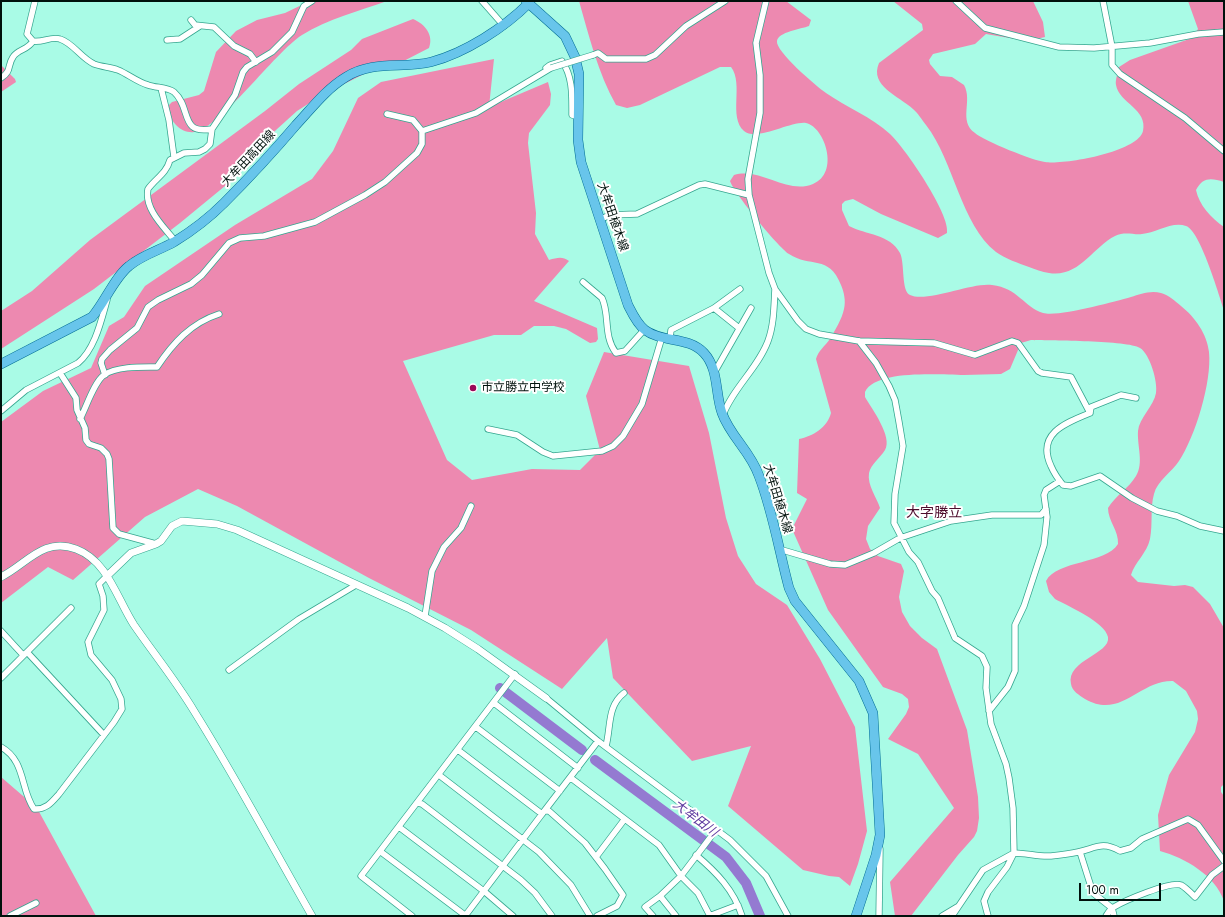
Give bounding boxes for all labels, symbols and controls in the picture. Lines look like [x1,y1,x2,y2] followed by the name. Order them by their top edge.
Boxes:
[219,128,279,190] street label: 大牟田高田線
[593,181,631,253] street label: 大牟田植木線
[481,381,565,395] place label: 市立勝立中学校
[468,383,478,393] marker: 市立勝立中学校
[760,462,794,536] street label: 大牟田植木線
[906,506,962,522] district label: 大字勝立
[670,797,720,841] water label: 大牟田川
[1081,875,1163,901] scale bar
[1086,881,1119,899] text: 100 m

